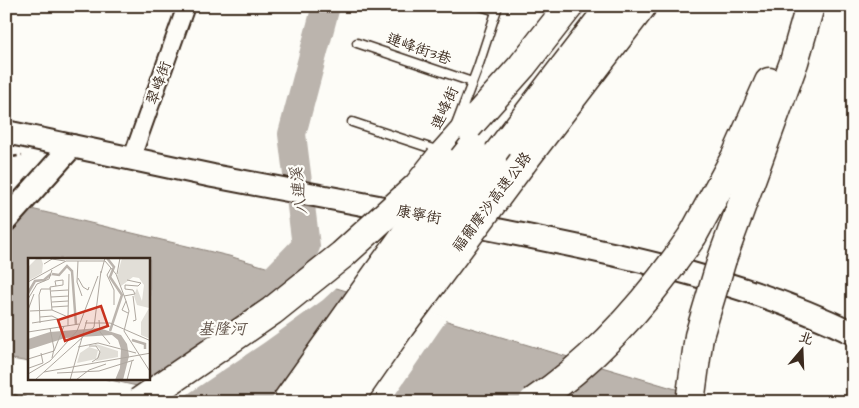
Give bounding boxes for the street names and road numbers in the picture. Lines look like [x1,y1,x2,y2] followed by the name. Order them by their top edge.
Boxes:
[384,28,454,70] street label: 連峰街3巷
[141,58,177,108] street label: 翠峰街
[426,83,464,133] street label: 連峰街
[448,148,536,256] street label: 福爾摩沙高速公路
[395,200,443,230] street label: 康寧街

